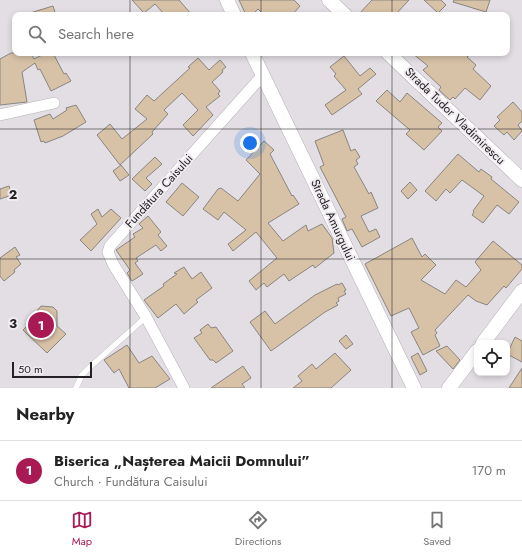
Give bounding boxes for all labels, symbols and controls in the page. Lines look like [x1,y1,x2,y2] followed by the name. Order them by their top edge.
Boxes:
[12,12,510,56] search box
[26,23,48,45] icon: search
[58,23,134,45] text: Search here
[401,63,509,169] street label: Strada Tudor Vladimirescu
[240,133,260,153] your location
[121,150,197,232] street label: Fundătura Caisului
[306,176,360,264] street label: Strada Amurgului
[9,185,17,204] text: 2
[28,310,54,340] pin: 1
[9,314,17,333] text: 3
[474,340,510,376] map controls
[474,340,510,376] button: locate
[12,360,92,379] scale bar
[18,361,43,377] text: 50 m
[16,402,74,426] text: Nearby
[54,450,310,472] text: Biserica „Nașterea Maicii Domnului”
[26,461,32,480] text: 1
[471,461,506,480] text: 170 m
[54,472,208,491] text: Church · Fundătura Caisului
[71,509,93,549] tab: Map
[235,509,281,549] tab: Directions
[423,509,451,549] tab: Saved

